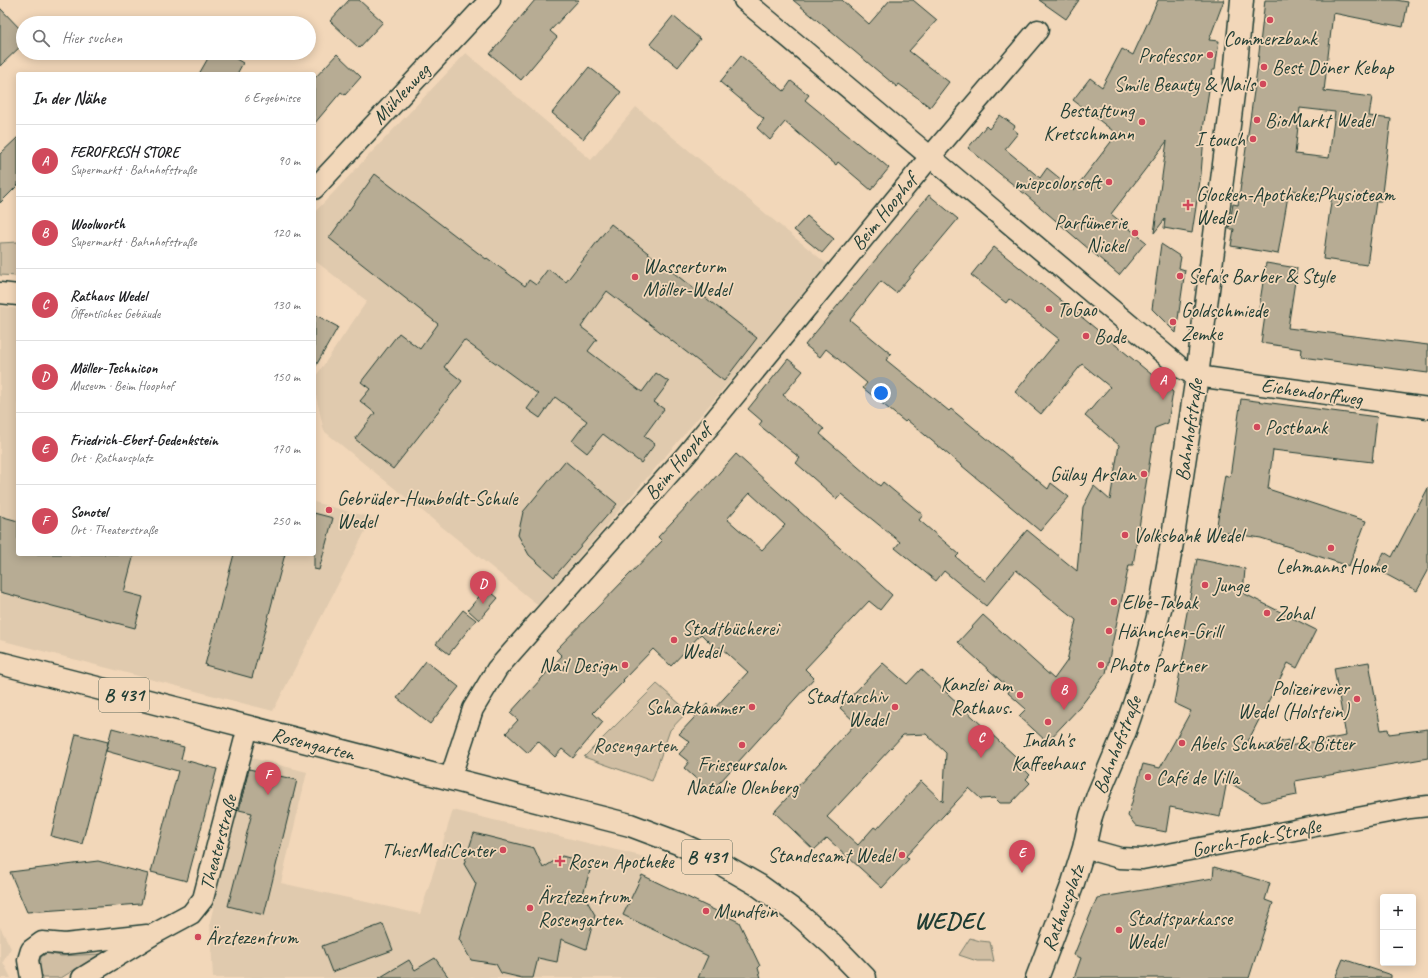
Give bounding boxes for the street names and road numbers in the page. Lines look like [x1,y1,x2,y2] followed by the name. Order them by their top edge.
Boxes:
[367,57,437,130] street label: Mühlenweg
[845,165,925,255] street label: Beim Hoophof
[1260,373,1365,412] street label: Eichendorffweg
[1169,376,1209,483] street label: Bahnhofstraße
[639,416,720,505] street label: Beim Hoophof
[99,678,149,712] road number: B 431
[1087,691,1148,797] street label: Bahnhofstraße
[269,722,358,767] street label: Rosengarten
[193,791,243,893] street label: Theaterstraße
[1190,813,1324,863] street label: Gorch-Fock-Straße
[682,840,732,874] road number: B 431
[1036,859,1091,954] street label: Rathausplatz

